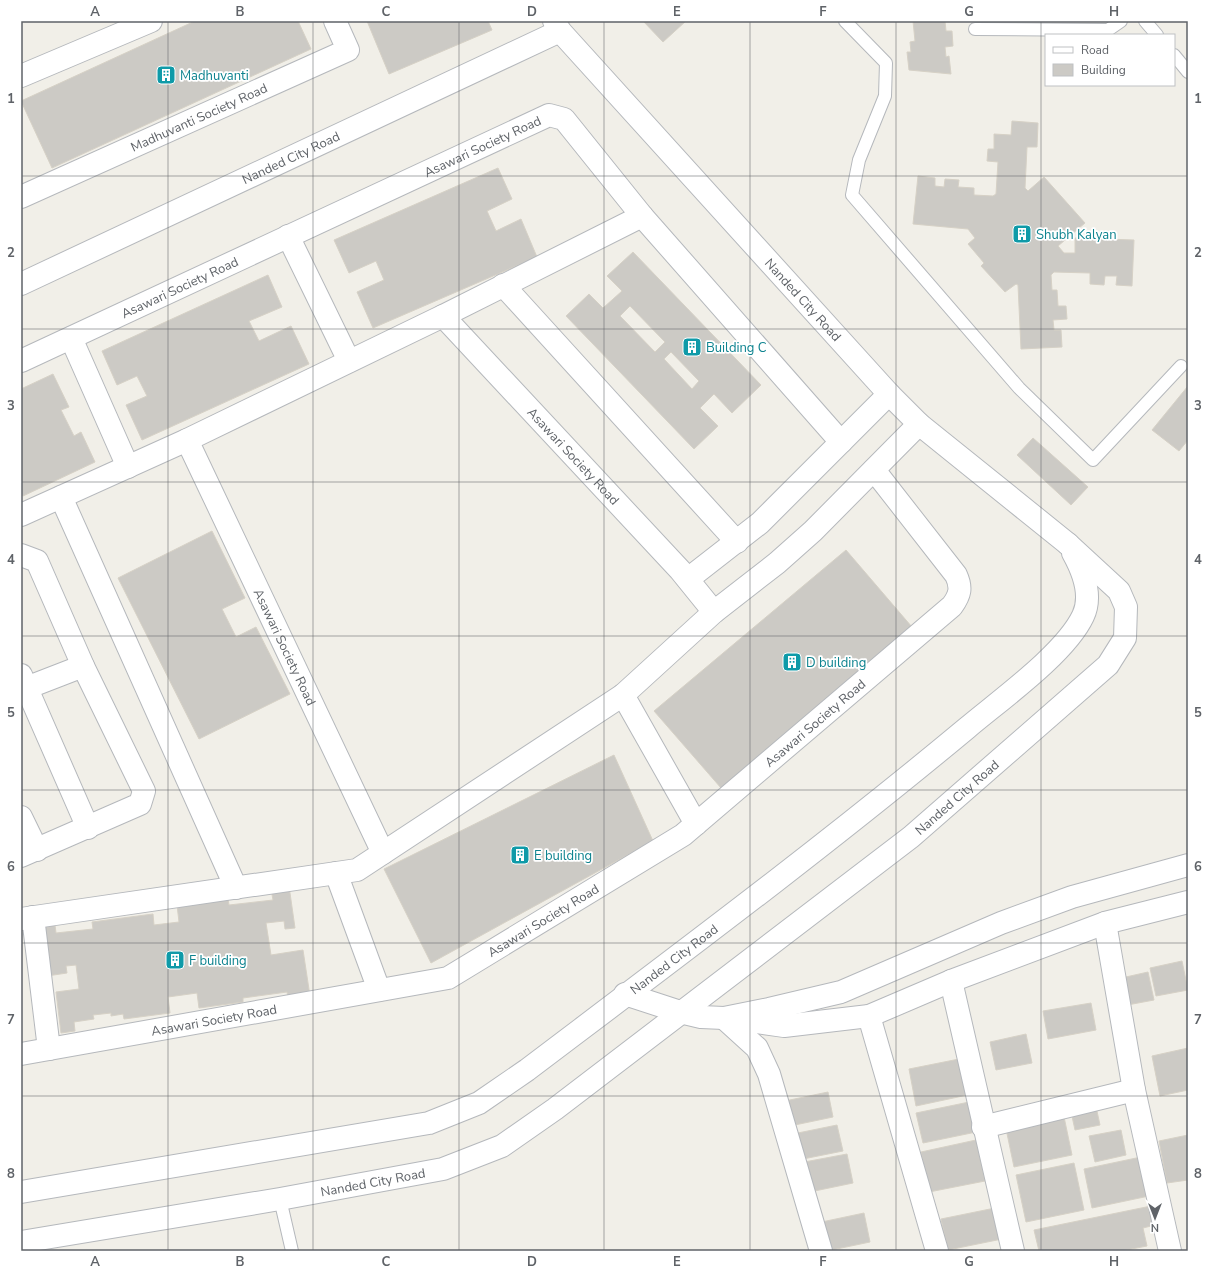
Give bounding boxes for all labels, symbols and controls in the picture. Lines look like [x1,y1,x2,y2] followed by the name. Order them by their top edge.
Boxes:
[90,3,100,21] text: A
[236,3,245,21] text: B
[382,3,391,21] text: C
[527,3,537,21] text: D
[673,3,681,21] text: E
[819,3,827,21] text: F
[964,3,974,21] text: G
[1109,3,1119,21] text: H
[1045,34,1175,86] legend
[1081,42,1109,58] text: Road
[1081,62,1126,78] text: Building
[155,64,177,86] building icon: Madhuvanti
[180,67,249,85] place label: Madhuvanti
[128,79,271,157] street label: Madhuvanti Society Road
[7,90,15,108] text: 1
[1194,90,1202,108] text: 1
[421,112,544,182] street label: Asawari Society Road
[239,128,343,189] street label: Nanded City Road
[1011,223,1033,245] building icon: Shubh Kalyan
[1036,226,1117,244] place label: Shubh Kalyan
[7,244,15,262] text: 2
[1194,244,1202,262] text: 2
[119,253,242,323] street label: Asawari Society Road
[760,255,845,345] street label: Nanded City Road
[681,336,703,358] building icon: Building C
[706,339,767,357] place label: Building C
[7,397,15,415] text: 3
[1194,397,1202,415] text: 3
[523,404,623,509] street label: Asawari Society Road
[7,551,15,569] text: 4
[1194,551,1202,569] text: 4
[249,586,320,709] street label: Asawari Society Road
[781,651,803,673] building icon: D building
[806,654,866,672] place label: D building
[761,675,870,772] street label: Asawari Society Road
[7,704,15,722] text: 5
[1194,704,1202,722] text: 5
[912,756,1003,839] street label: Nanded City Road
[509,844,531,866] building icon: E building
[534,847,592,865] place label: E building
[7,858,15,876] text: 6
[1194,858,1202,876] text: 6
[484,880,603,962] street label: Asawari Society Road
[627,920,722,999] street label: Nanded City Road
[164,949,186,971] building icon: F building
[189,952,247,970] place label: F building
[150,1001,278,1041] street label: Asawari Society Road
[7,1011,15,1029] text: 7
[1194,1011,1202,1029] text: 7
[319,1164,427,1201] street label: Nanded City Road
[7,1165,15,1183] text: 8
[1194,1165,1202,1183] text: 8
[1135,1198,1175,1238] north arrow
[1151,1220,1159,1235] text: N
[90,1253,100,1271] text: A
[236,1253,245,1271] text: B
[382,1253,391,1271] text: C
[527,1253,537,1271] text: D
[673,1253,681,1271] text: E
[819,1253,827,1271] text: F
[964,1253,974,1271] text: G
[1109,1253,1119,1271] text: H

